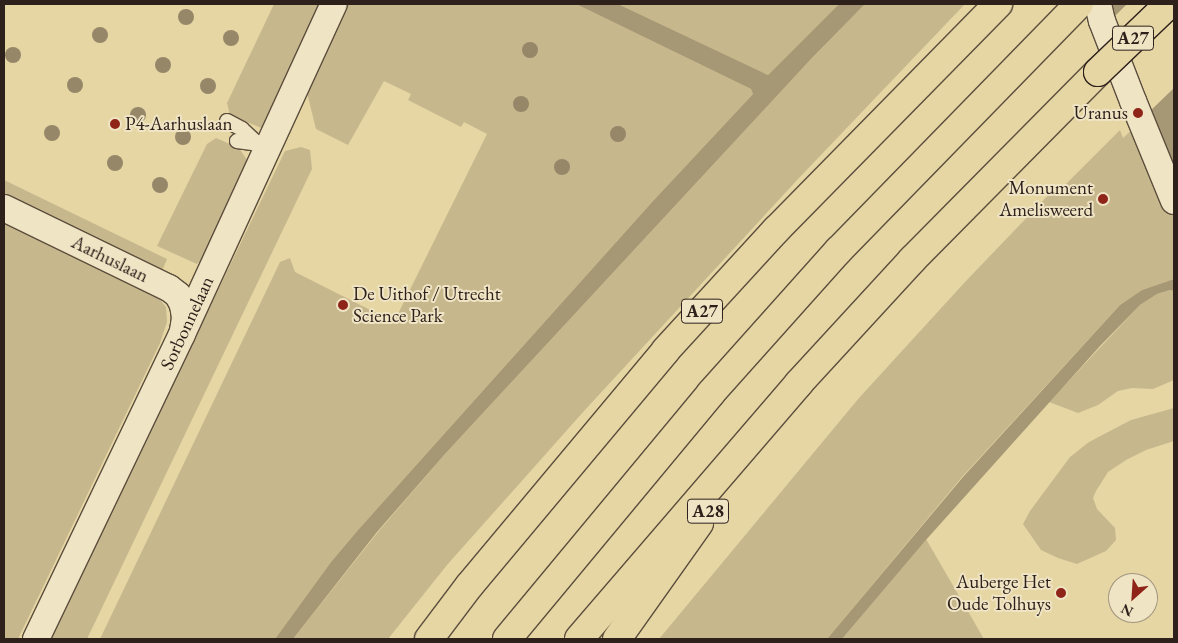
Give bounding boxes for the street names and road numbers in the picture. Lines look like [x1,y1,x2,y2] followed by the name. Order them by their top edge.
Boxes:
[1112,22,1154,54] road number: A27
[68,231,152,287] street label: Aarhuslaan
[155,272,219,374] street label: Sorbonnelaan
[681,296,723,326] road number: A27
[687,496,729,526] road number: A28

